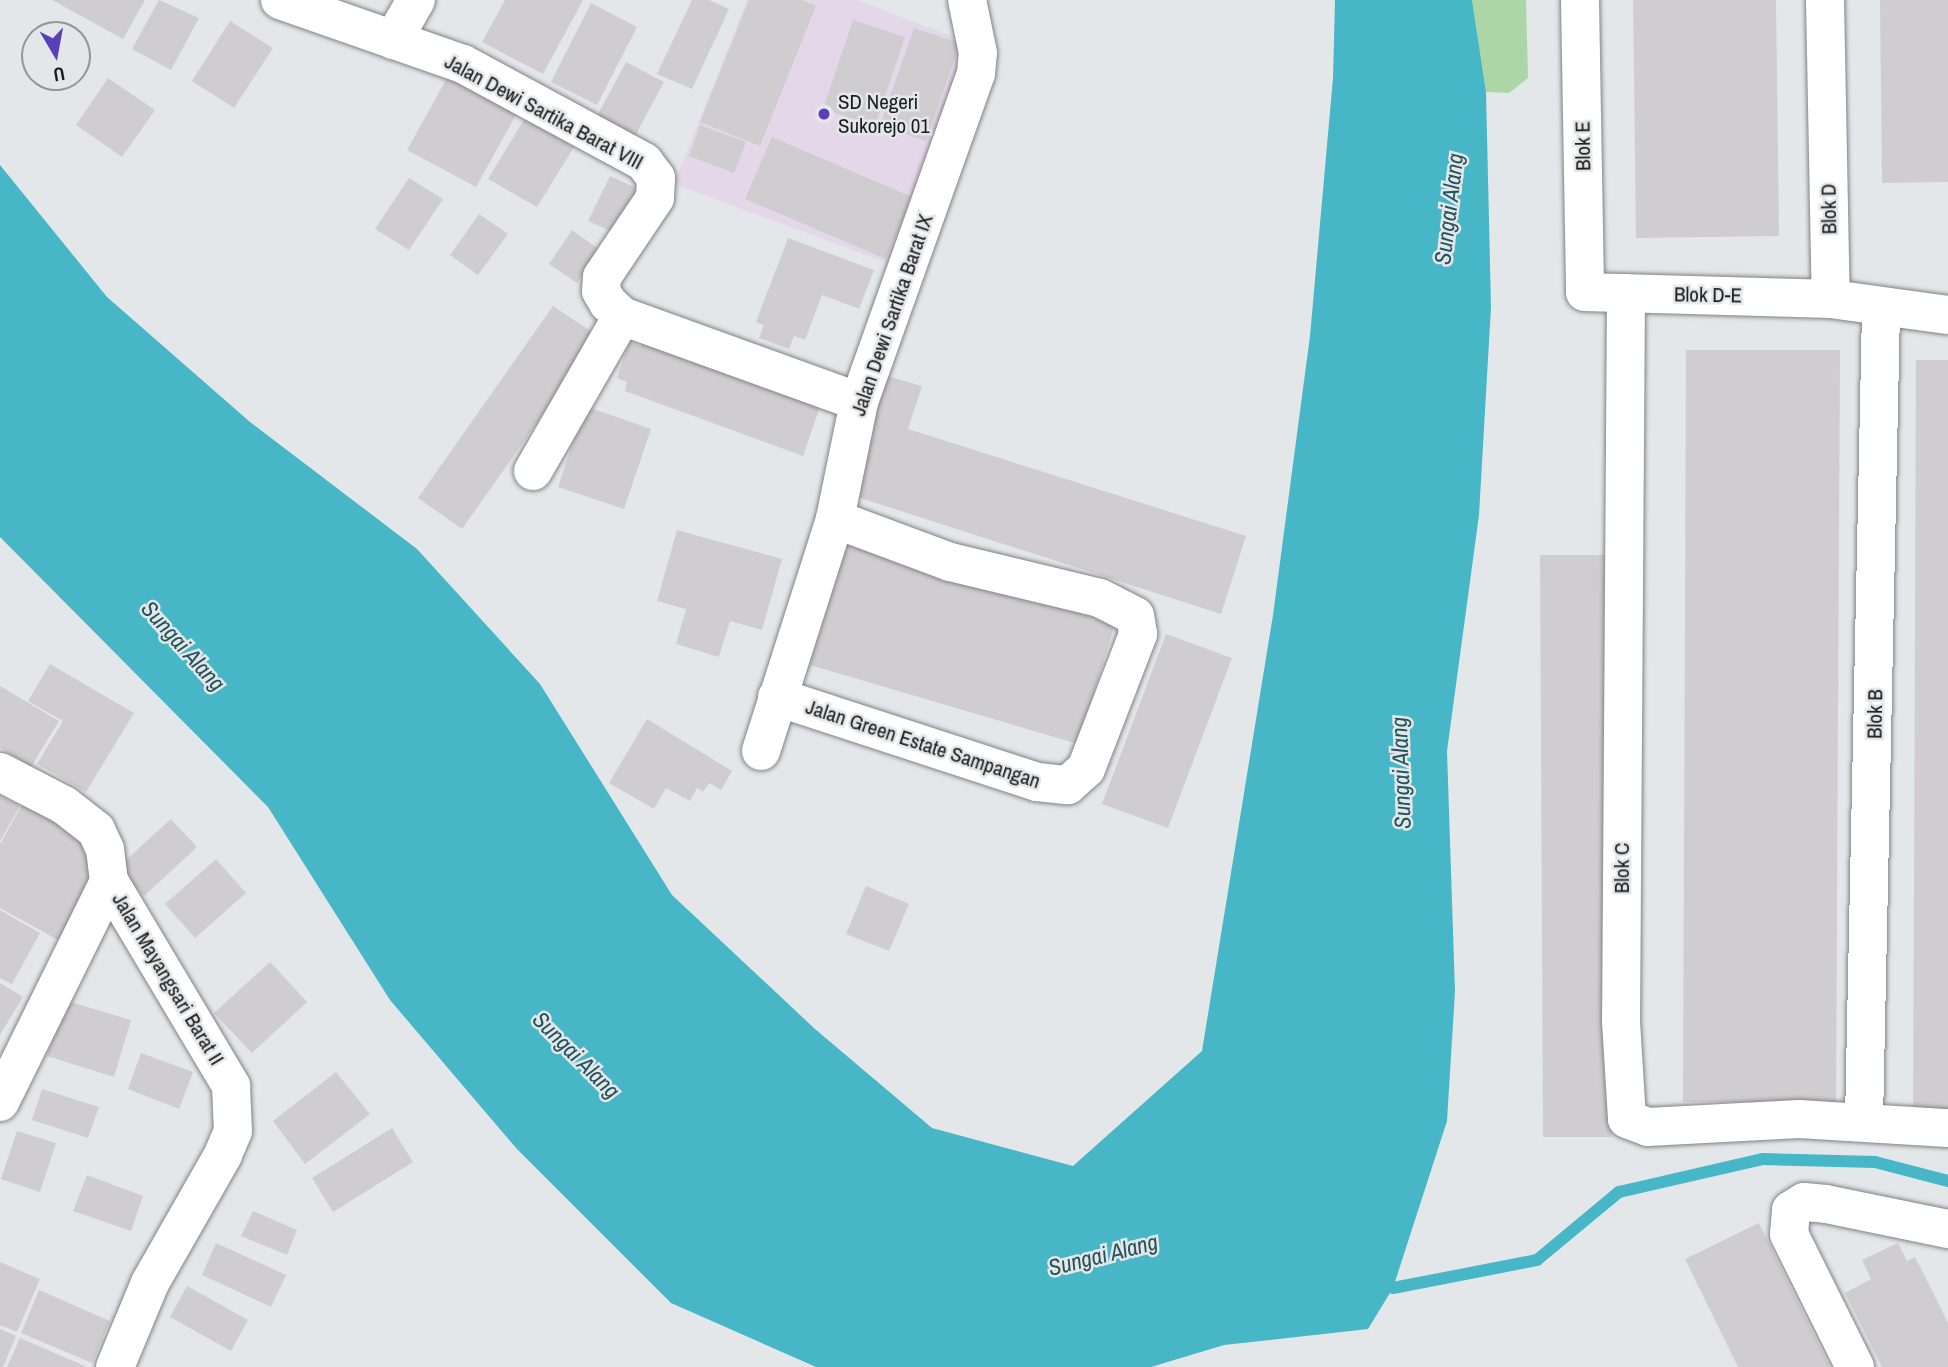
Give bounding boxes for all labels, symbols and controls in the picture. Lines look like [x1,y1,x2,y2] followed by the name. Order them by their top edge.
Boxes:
[21,21,91,91] north arrow
[440,49,648,175] street label: Jalan Dewi Sartika Barat VIII
[52,61,67,88] text: U
[838,89,930,139] place label: SD Negeri Sukorejo 01
[816,106,832,122] marker: SD Negeri Sukorejo 01
[1570,121,1596,171] street label: Blok E
[1428,151,1470,267] water label: Sungai Alang
[1816,183,1842,235] street label: Blok D
[846,211,938,419] street label: Jalan Dewi Sartika Barat IX
[1674,282,1742,308] street label: Blok D-E
[135,595,231,697] water label: Sungai Alang
[1862,689,1888,739] street label: Blok B
[803,694,1043,794] street label: Jalan Green Estate Sampangan
[1385,716,1417,830] water label: Sungai Alang
[1609,843,1635,893] street label: Blok C
[107,888,229,1070] street label: Jalan Mayangsari Barat II
[526,1005,626,1105] water label: Sungai Alang
[1045,1228,1161,1282] water label: Sungai Alang

